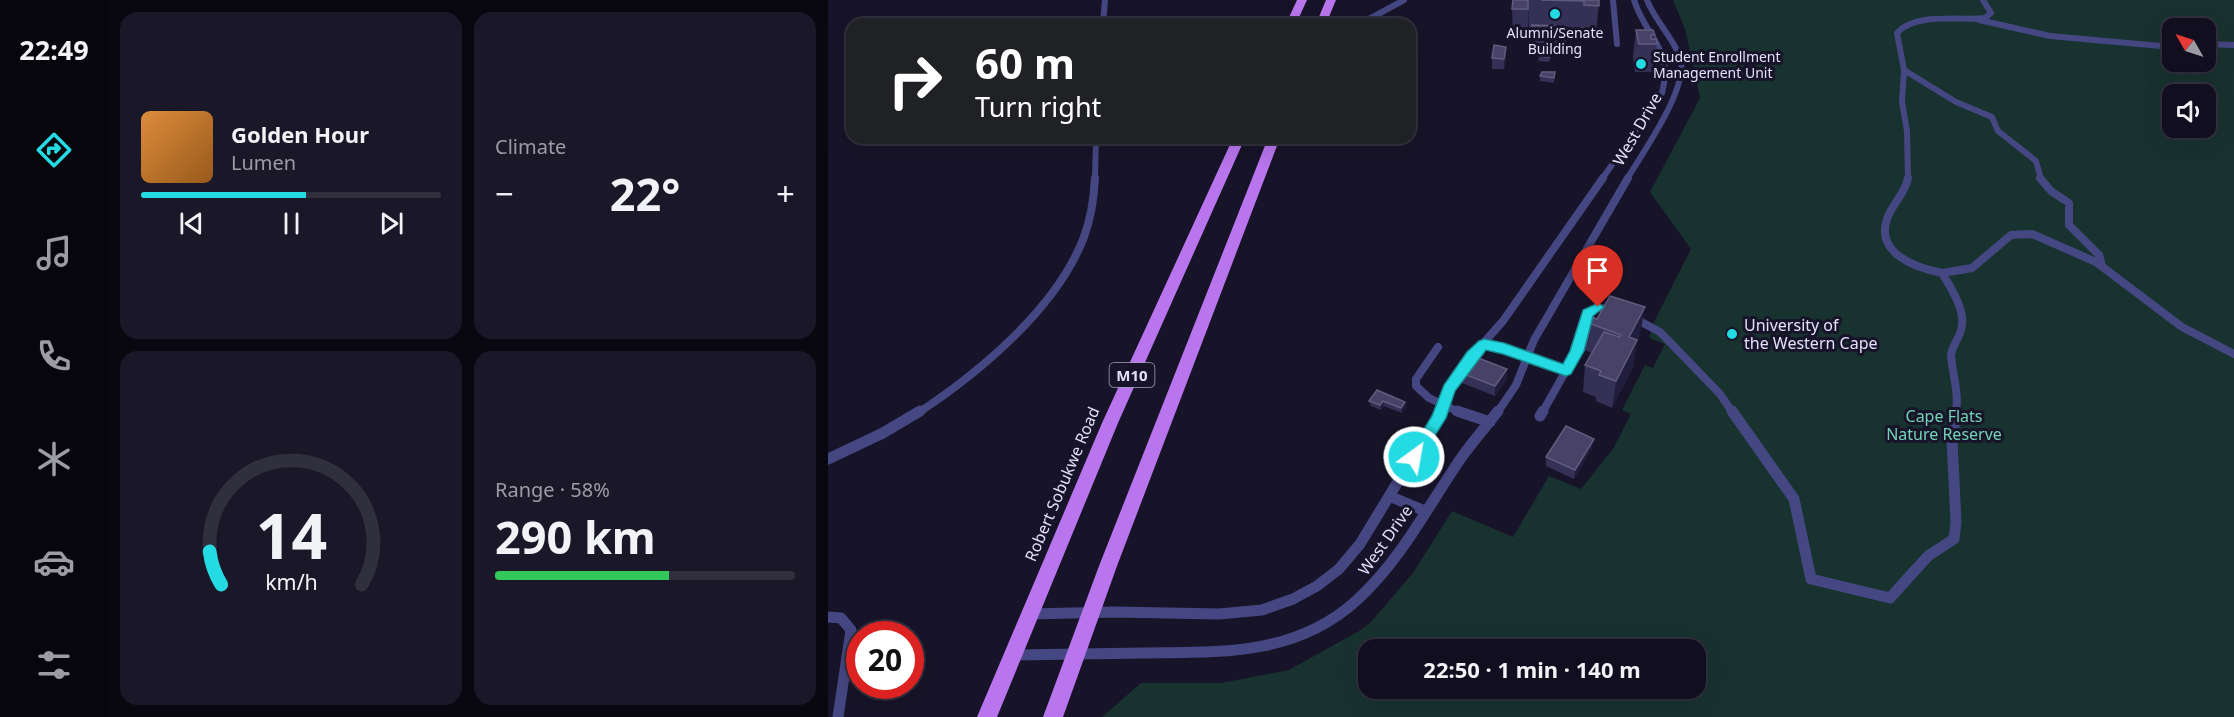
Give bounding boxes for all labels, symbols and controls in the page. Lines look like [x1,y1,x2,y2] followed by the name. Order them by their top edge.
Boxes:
[1548,7,1562,21] marker: Alumni/Senate Building
[2162,18,2216,72] north arrow
[2162,18,2216,138] map controls
[1507,23,1604,58] place label: Alumni/Senate Building
[19,31,89,68] text: 22:49
[975,34,1075,91] text: 60 m
[876,42,954,120] icon: right
[1653,47,1781,82] place label: Student Enrollment Management Unit
[1634,57,1648,71] marker: Student Enrollment Management Unit
[2162,84,2216,138] button: sound
[975,88,1101,125] text: Turn right
[1607,89,1667,169] street label: West Drive
[231,119,369,149] text: Golden Hour
[33,129,75,171] icon: directions
[495,133,566,160] text: Climate
[231,149,296,176] text: Lumen
[610,163,680,224] text: 22°
[495,171,514,216] text: −
[776,171,795,216] text: +
[175,207,208,240] icon: previous
[275,207,308,240] icon: pause
[375,207,408,240] icon: next
[33,232,75,274] icon: music
[1572,245,1623,307] pin
[1581,254,1614,287] icon: arrive
[1744,314,1878,354] place label: University of the Western Cape
[1725,327,1739,341] marker: University of the Western Cape
[33,335,75,377] icon: phone
[1110,363,1154,387] road number: M10
[1019,403,1105,565] street label: Robert Sobukwe Road
[1886,405,2002,445] park label: Cape Flats Nature Reserve
[1382,425,1446,489] position arrow
[33,438,75,480] icon: climate
[495,476,610,503] text: Range · 58%
[255,492,327,577] text: 14
[1353,501,1417,579] street label: West Drive
[495,506,656,567] text: 290 km
[33,541,75,583] icon: car
[265,567,317,596] text: km/h
[846,621,924,699] speed limit sign: 20
[33,644,75,686] icon: filters
[1423,654,1641,684] text: 22:50 · 1 min · 140 m

